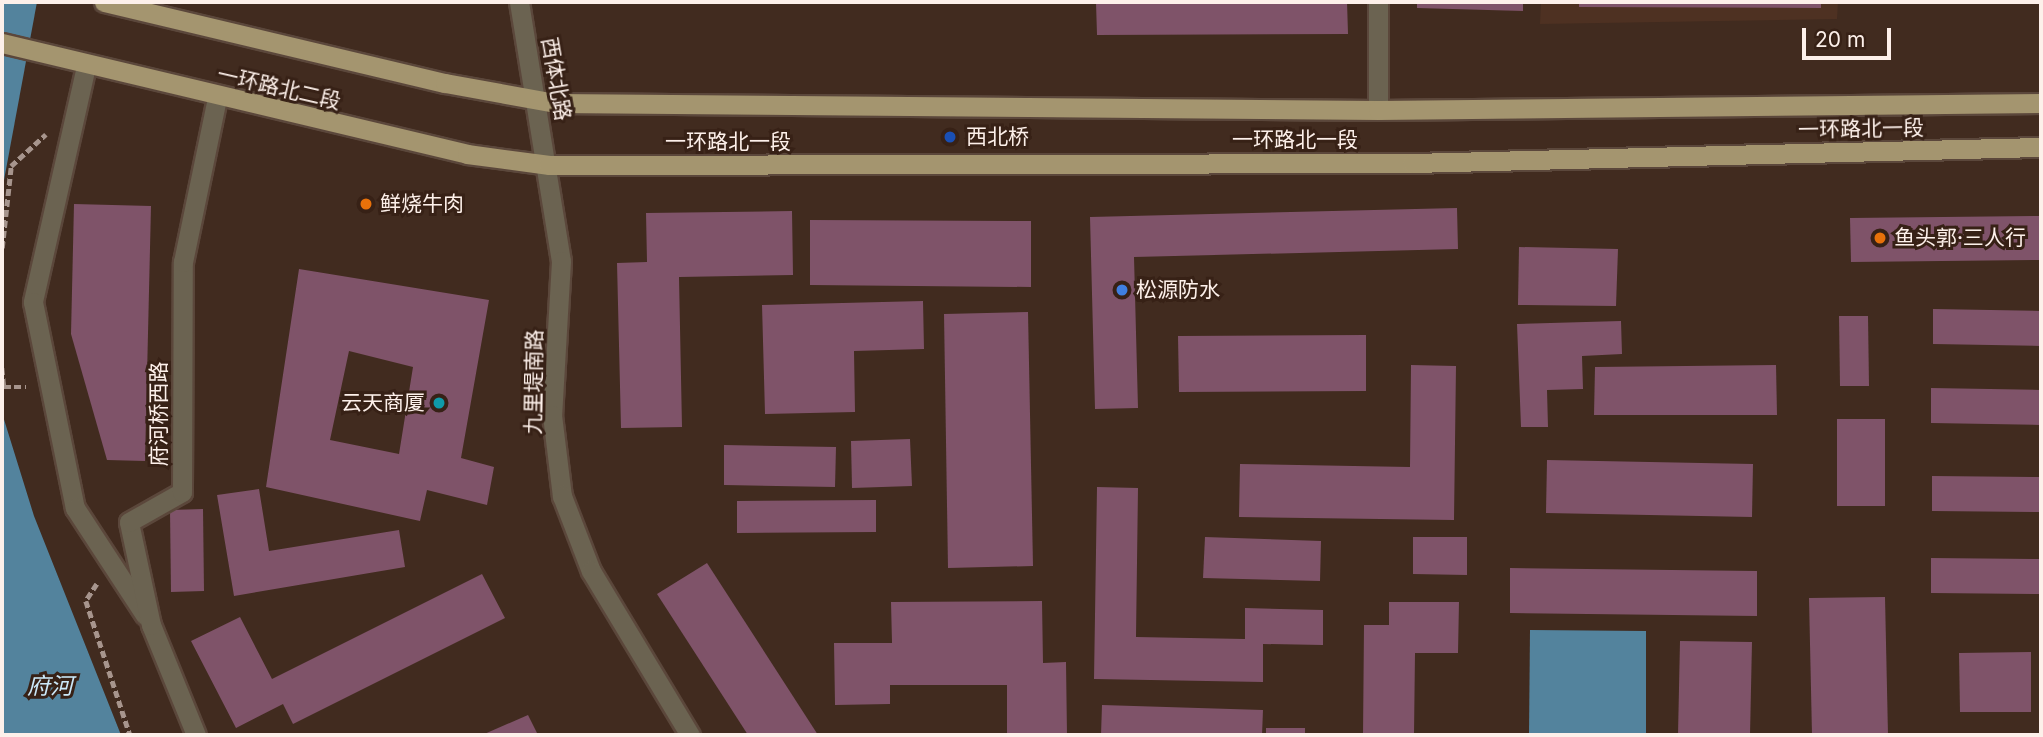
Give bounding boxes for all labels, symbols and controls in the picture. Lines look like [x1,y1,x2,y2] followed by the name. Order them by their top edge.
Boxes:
[1805,14,1894,58] scale bar
[1815,27,1865,52] text: 20 m
[536,35,576,123] street label: 西体北路
[215,62,343,114] street label: 一环路北二段
[1798,115,1924,143] street label: 一环路北一段
[966,124,1029,150] place label: 西北桥
[940,127,960,147] marker: 西北桥
[1232,127,1358,153] street label: 一环路北一段
[665,129,791,155] street label: 一环路北一段
[380,191,464,217] place label: 鲜烧牛肉
[358,196,374,212] marker: 鲜烧牛肉
[1894,225,2026,251] place label: 鱼头郭·三人行
[1872,230,1888,246] marker: 鱼头郭·三人行
[1136,277,1220,303] place label: 松源防水
[1114,282,1130,298] marker: 松源防水
[520,329,548,435] street label: 九里堤南路
[146,362,172,466] street label: 府河桥西路
[341,390,425,416] place label: 云天商厦
[431,395,447,411] marker: 云天商厦
[27,672,73,700] water label: 府河

